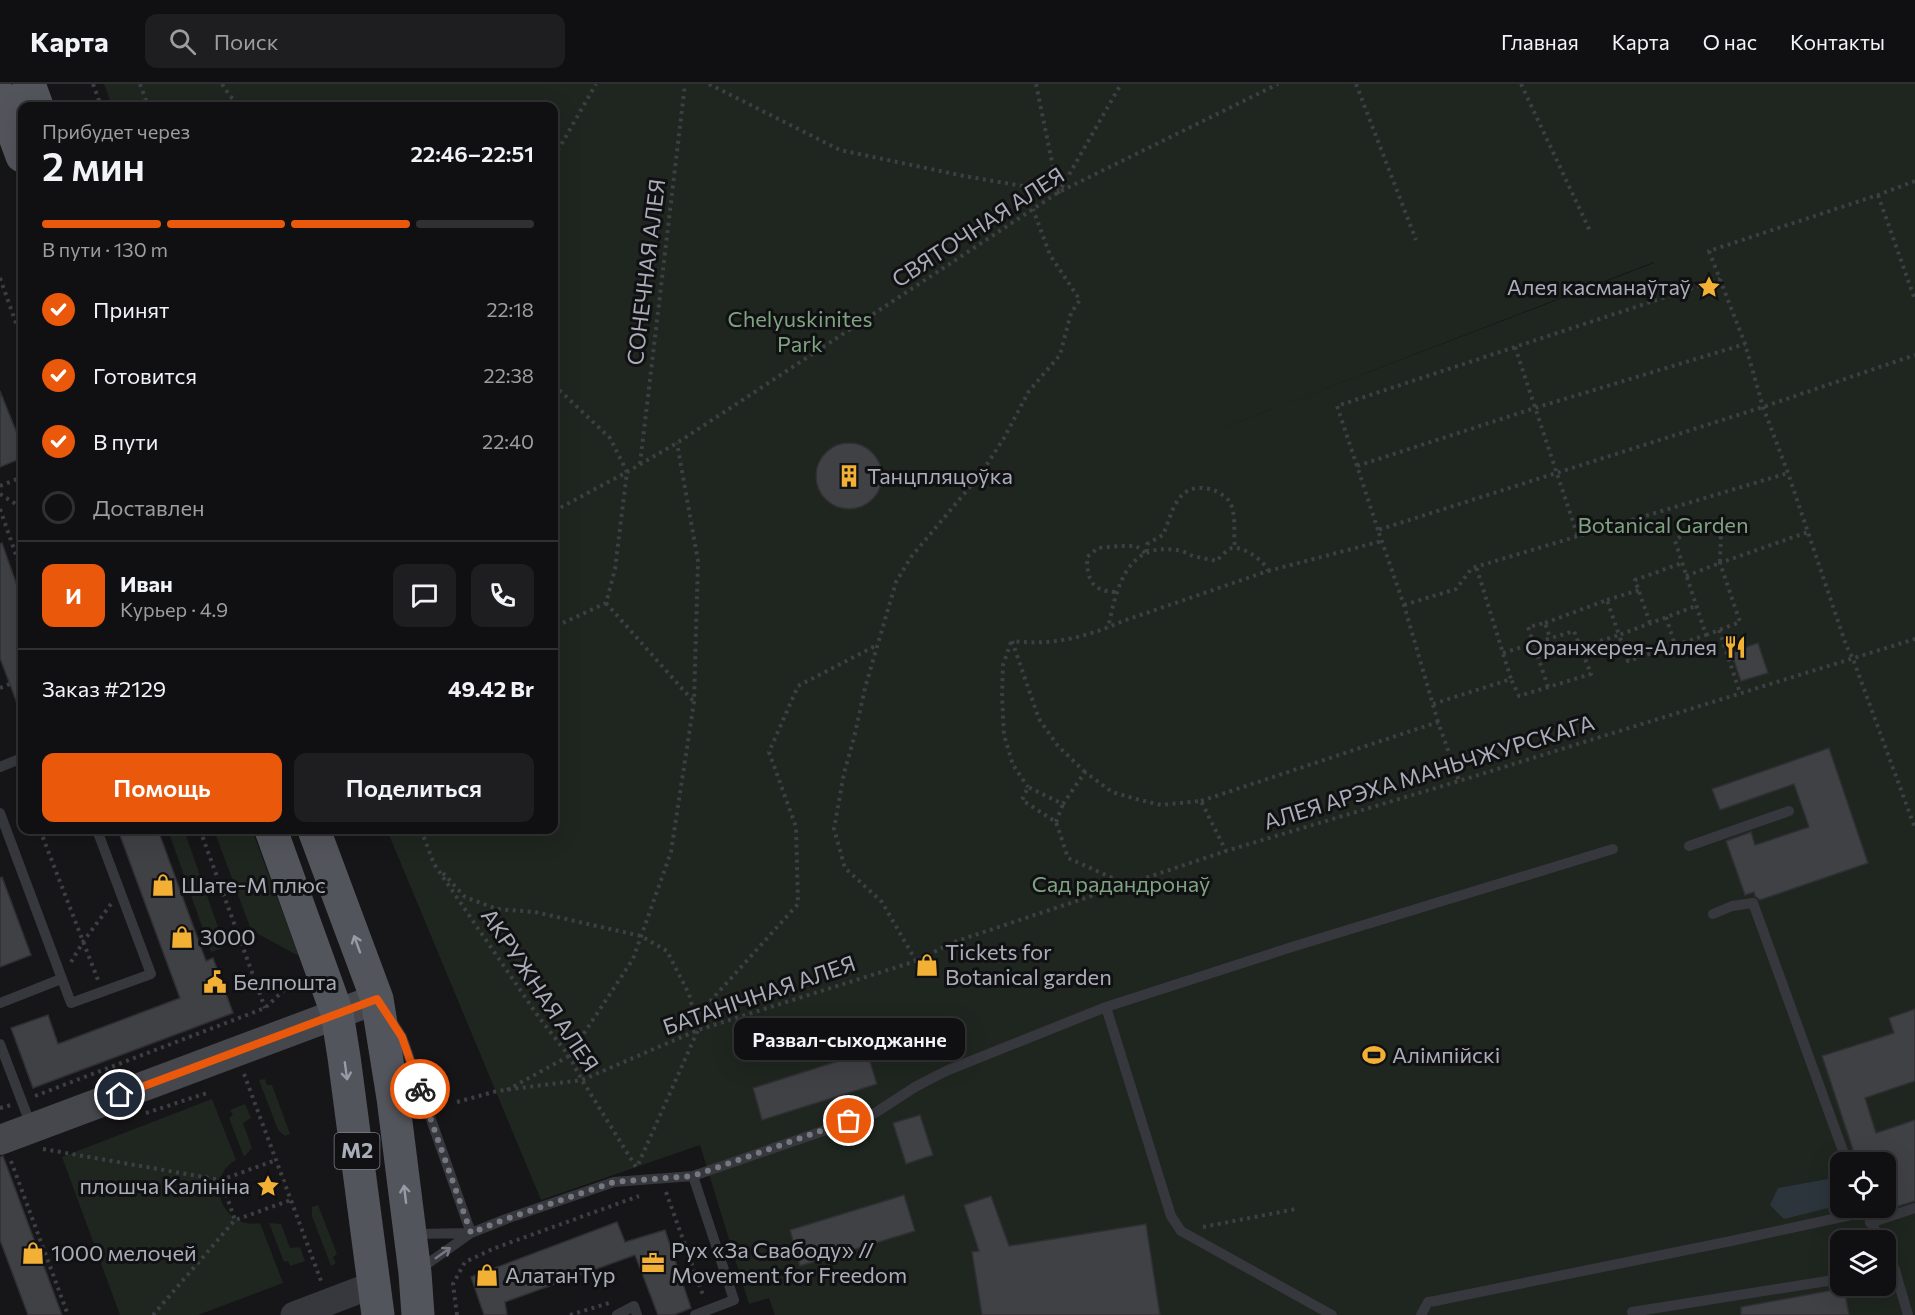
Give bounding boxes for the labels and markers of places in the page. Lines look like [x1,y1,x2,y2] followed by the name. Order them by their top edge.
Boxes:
[1507,273,1691,300] place label: Алея касманаўтаў
[1696,274,1722,300] place icon: Алея касманаўтаў
[867,462,1013,489] place label: Танцпляцоўка
[836,463,862,489] building icon: Танцпляцоўка
[1525,633,1717,660] place label: Оранжерея-Аллея
[1722,634,1748,660] restaurant icon: Оранжерея-Аллея
[181,871,326,898] place label: Шате-М плюс
[150,872,176,898] shop icon: Шате-М плюс
[200,923,256,950] place label: 3000
[169,924,195,950] shop icon: 3000
[945,938,1112,990] place label: Tickets for Botanical garden
[914,952,940,978] shop icon: Tickets for Botanical garden
[233,968,337,995] place label: Белпошта
[202,969,228,995] public building icon: Белпошта
[734,1019,964,1061] callout: Развал-сыходжанне
[1392,1041,1500,1068] place label: Алімпійскі
[1361,1042,1387,1068] sports icon: Алімпійскі
[94,1069,145,1120] pin
[823,1095,874,1146] pin
[79,1172,250,1199] place label: плошча Калініна
[255,1173,281,1199] place icon: плошча Калініна
[671,1236,907,1288] place label: Рух «За Свабоду» // Movement for Freedom
[51,1239,197,1266] place label: 1000 мелочей
[20,1240,46,1266] shop icon: 1000 мелочей
[640,1250,666,1276] office icon: Рух «За Свабоду» // Movement for Freedom
[505,1261,616,1288] place label: АлатанТур
[474,1262,500,1288] shop icon: АлатанТур

